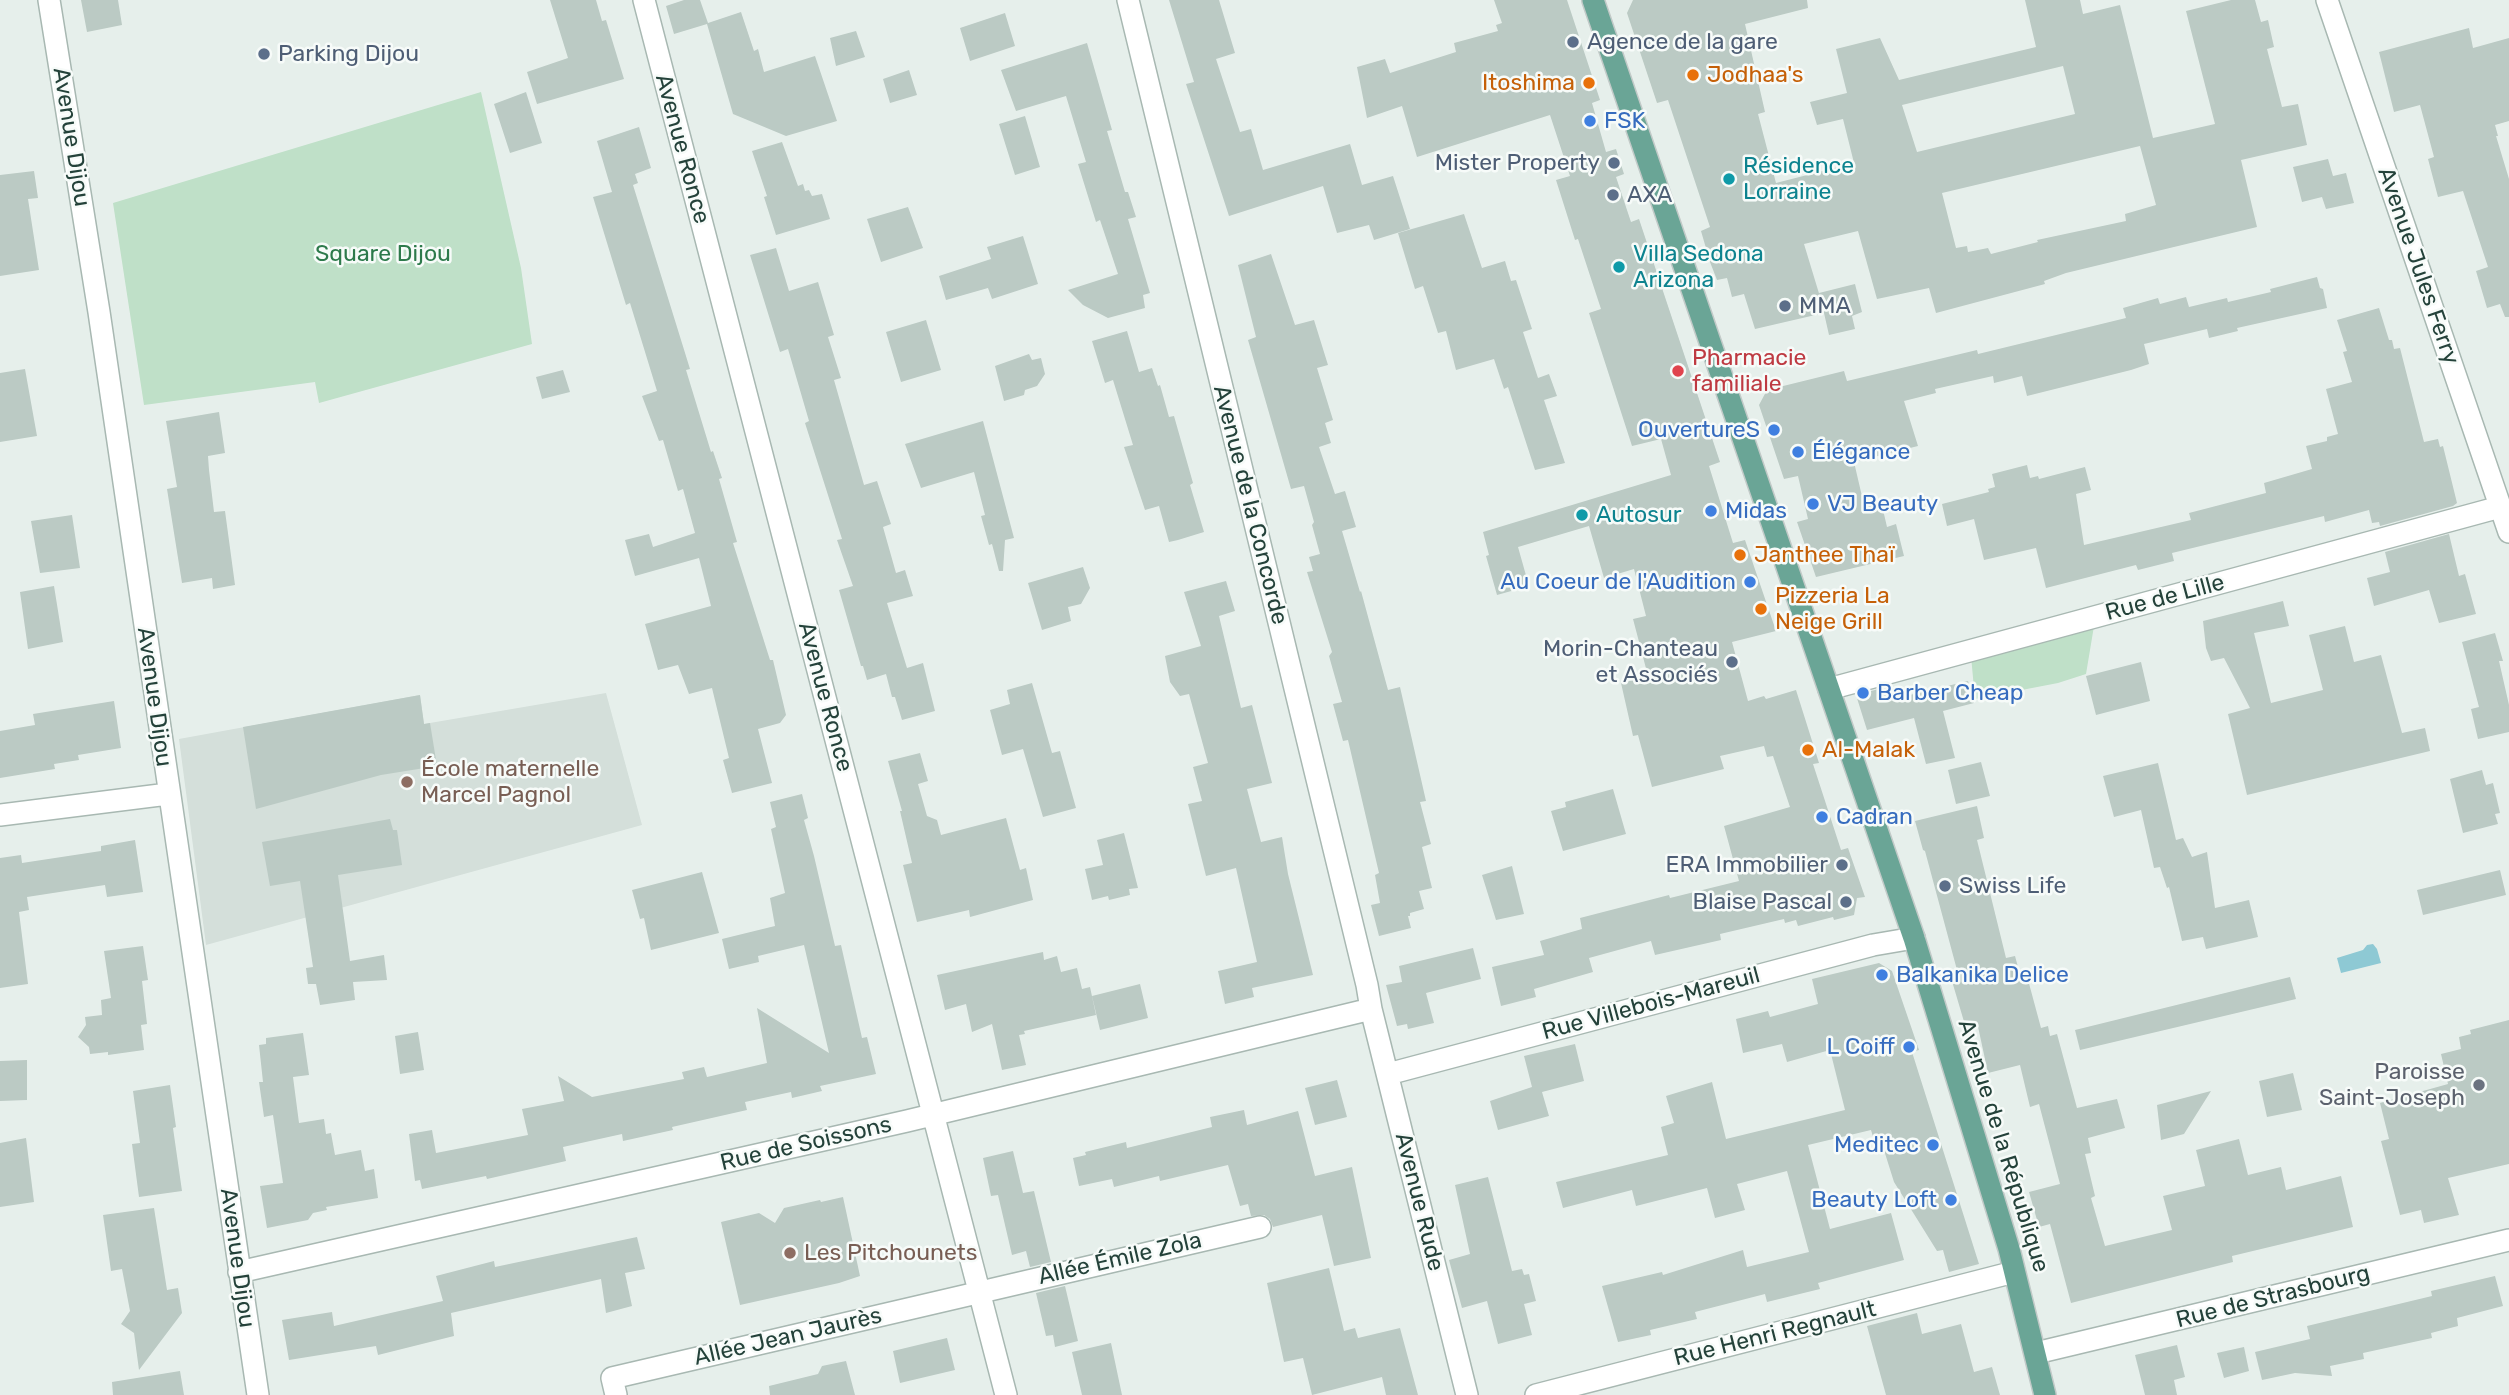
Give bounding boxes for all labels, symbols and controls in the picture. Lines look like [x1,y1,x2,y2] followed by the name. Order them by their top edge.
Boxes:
[1587,28,1778,56] place label: Agence de la gare
[1565,34,1581,50] marker: Agence de la gare
[278,40,419,68] place label: Parking Dijou
[256,46,272,62] marker: Parking Dijou
[1707,61,1804,89] place label: Jodhaa's
[46,65,96,209] street label: Avenue Dijou
[1685,67,1701,83] marker: Jodhaa's
[1482,69,1575,97] place label: Itoshima
[649,71,715,227] street label: Avenue Ronce
[1581,75,1597,91] marker: Itoshima
[1604,107,1645,135] place label: FSK
[1582,113,1598,129] marker: FSK
[1435,149,1600,177] place label: Mister Property
[1743,152,1854,206] place label: Résidence Lorraine
[1606,155,1622,171] marker: Mister Property
[2371,164,2465,368] street label: Avenue Jules Ferry
[1721,171,1737,187] marker: Résidence Lorraine
[1627,181,1672,209] place label: AXA
[1605,187,1621,203] marker: AXA
[315,240,451,268] park label: Square Dijou
[1633,240,1764,294] place label: Villa Sedona Arizona
[1611,259,1627,275] marker: Villa Sedona Arizona
[1799,292,1851,320] place label: MMA
[1777,298,1793,314] marker: MMA
[1692,344,1806,398] place label: Pharmacie familiale
[1670,363,1686,379] marker: Pharmacie familiale
[1207,382,1293,628] street label: Avenue de la Concorde
[1638,416,1760,444] place label: OuvertureS
[1766,422,1782,438] marker: OuvertureS
[1812,438,1910,466] place label: Élégance
[1790,444,1806,460] marker: Élégance
[1827,490,1938,518] place label: VJ Beauty
[1805,496,1821,512] marker: VJ Beauty
[1725,497,1787,525] place label: Midas
[1596,501,1682,529] place label: Autosur
[1703,503,1719,519] marker: Midas
[1574,507,1590,523] marker: Autosur
[1754,541,1894,569] place label: Janthee Thaï
[1732,547,1748,563] marker: Janthee Thaï
[1500,568,1736,596] place label: Au Coeur de l'Audition
[2102,569,2228,627] street label: Rue de Lille
[1742,574,1758,590] marker: Au Coeur de l'Audition
[1775,582,1890,636] place label: Pizzeria La Neige Grill
[1753,601,1769,617] marker: Pizzeria La Neige Grill
[792,619,858,775] street label: Avenue Ronce
[131,626,177,768] street label: Avenue Dijou
[1543,635,1718,689] place label: Morin-Chanteau et Associés
[1724,654,1740,670] marker: Morin-Chanteau et Associés
[1877,679,2023,707] place label: Barber Cheap
[1855,685,1871,701] marker: Barber Cheap
[1822,736,1915,764] place label: Al-Malak
[1800,742,1816,758] marker: Al-Malak
[421,755,599,809] place label: École maternelle Marcel Pagnol
[399,774,415,790] marker: École maternelle Marcel Pagnol
[1836,803,1913,831] place label: Cadran
[1814,809,1830,825] marker: Cadran
[1666,851,1828,879] place label: ERA Immobilier
[1834,857,1850,873] marker: ERA Immobilier
[1959,872,2066,900] place label: Swiss Life
[1937,878,1953,894] marker: Swiss Life
[1693,888,1832,916] place label: Blaise Pascal
[1838,894,1854,910] marker: Blaise Pascal
[1896,961,2069,989] place label: Balkanika Delice
[1539,962,1763,1046] street label: Rue Villebois-Mareuil
[1874,967,1890,983] marker: Balkanika Delice
[1951,1016,2055,1276] street label: Avenue de la République
[1826,1033,1895,1061] place label: L Coiff
[1901,1039,1917,1055] marker: L Coiff
[2319,1058,2465,1112] place label: Paroisse Saint-Joseph
[2471,1077,2487,1093] marker: Paroisse Saint-Joseph
[718,1111,894,1177] street label: Rue de Soissons
[1388,1130,1450,1274] street label: Avenue Rude
[1834,1131,1919,1159] place label: Meditec
[1925,1137,1941,1153] marker: Meditec
[1811,1186,1937,1214] place label: Beauty Loft
[214,1187,260,1329] street label: Avenue Dijou
[1943,1192,1959,1208] marker: Beauty Loft
[1036,1227,1204,1291] street label: Allée Émile Zola
[804,1239,977,1267] place label: Les Pitchounets
[782,1245,798,1261] marker: Les Pitchounets
[2173,1260,2373,1334] street label: Rue de Strasbourg
[1671,1296,1879,1372] street label: Rue Henri Regnault
[691,1302,885,1372] street label: Allée Jean Jaurès

